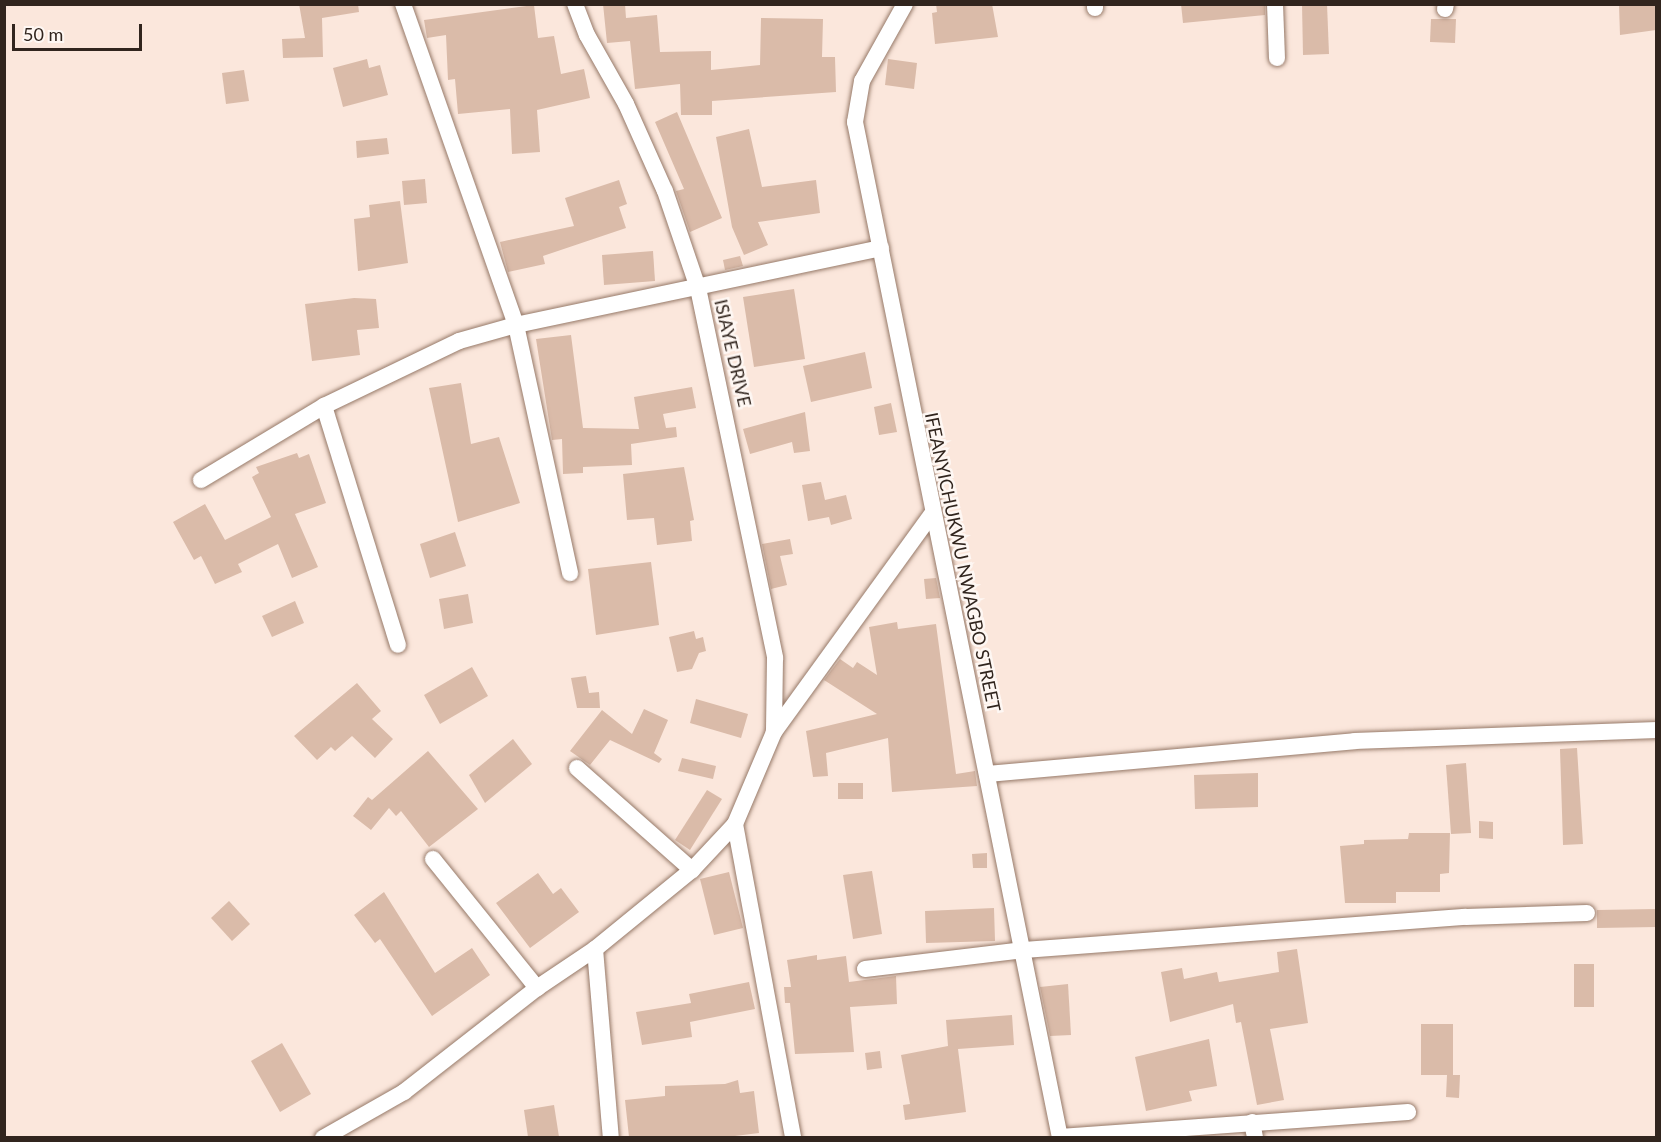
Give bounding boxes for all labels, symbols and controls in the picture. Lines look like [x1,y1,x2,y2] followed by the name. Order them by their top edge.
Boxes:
[15,12,146,50] scale bar
[23,23,63,45] text: 50 m
[710,297,756,409] street label: ISIAYE DRIVE
[921,410,1005,714] street label: IFEANYICHUKWU NWAGBO STREET

